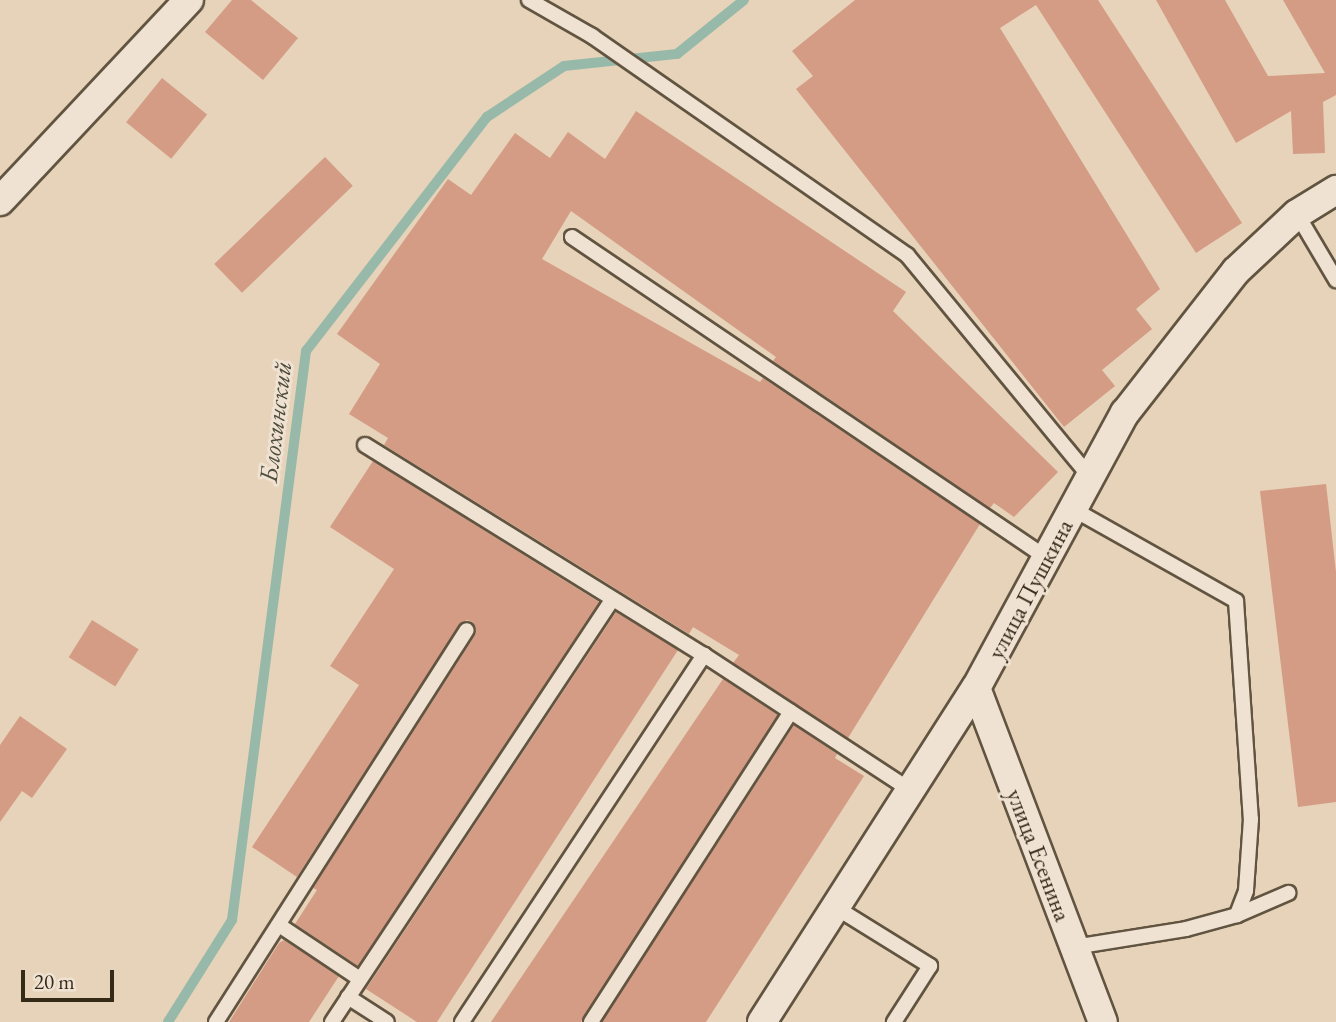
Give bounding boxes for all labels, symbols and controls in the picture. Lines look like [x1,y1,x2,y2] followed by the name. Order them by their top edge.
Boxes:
[253,360,299,484] water label: Блохинский
[981,514,1079,664] street label: улица Пушкина
[1001,785,1077,925] street label: улица Есенина
[24,956,117,1000] scale bar
[34,968,75,995] text: 20 m

